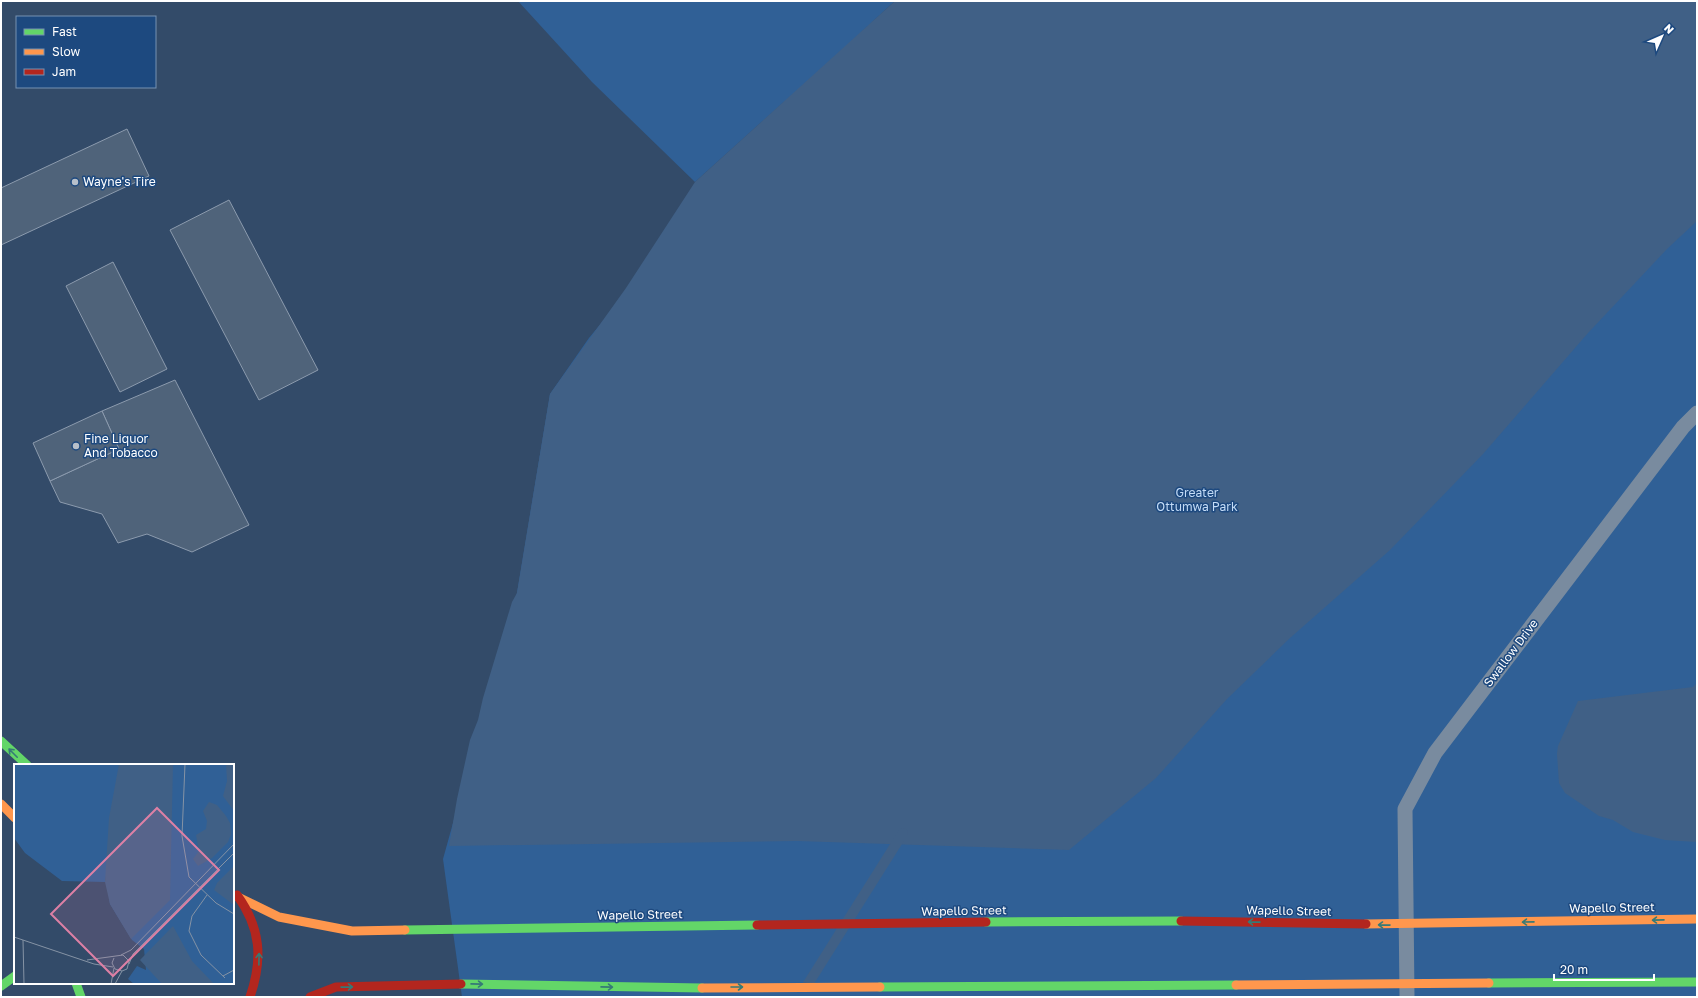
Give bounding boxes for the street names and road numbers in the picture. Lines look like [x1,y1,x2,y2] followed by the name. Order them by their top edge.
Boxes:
[1480,616,1541,690] street label: Swallow Drive
[1569,899,1655,916] street label: Wapello Street
[921,902,1007,919] street label: Wapello Street
[1246,902,1332,919] street label: Wapello Street
[597,906,683,923] street label: Wapello Street

